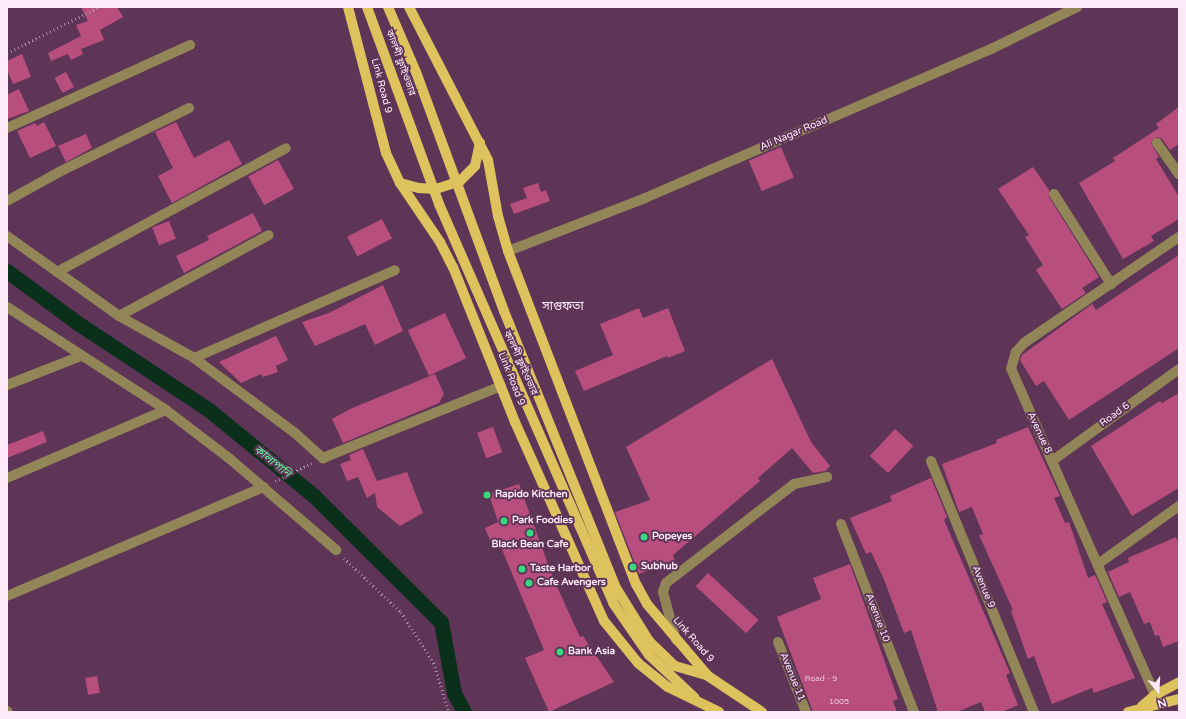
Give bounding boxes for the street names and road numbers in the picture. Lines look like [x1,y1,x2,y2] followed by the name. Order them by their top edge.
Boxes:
[382,28,418,98] street label: কালশী ফ্লাইওভার
[368,57,394,115] street label: Link Road 9
[758,114,830,154] street label: Ali Nagar Road
[500,329,540,397] street label: কালশী ফ্লাইওভার
[495,351,527,407] street label: Link Road 9
[1098,400,1132,430] street label: Road 6
[1024,410,1054,456] street label: Avenue 8
[969,564,997,610] street label: Avenue 9
[862,592,892,644] street label: Avenue 10
[670,615,716,665] street label: Link Road 9
[777,651,807,703] street label: Avenue 11

